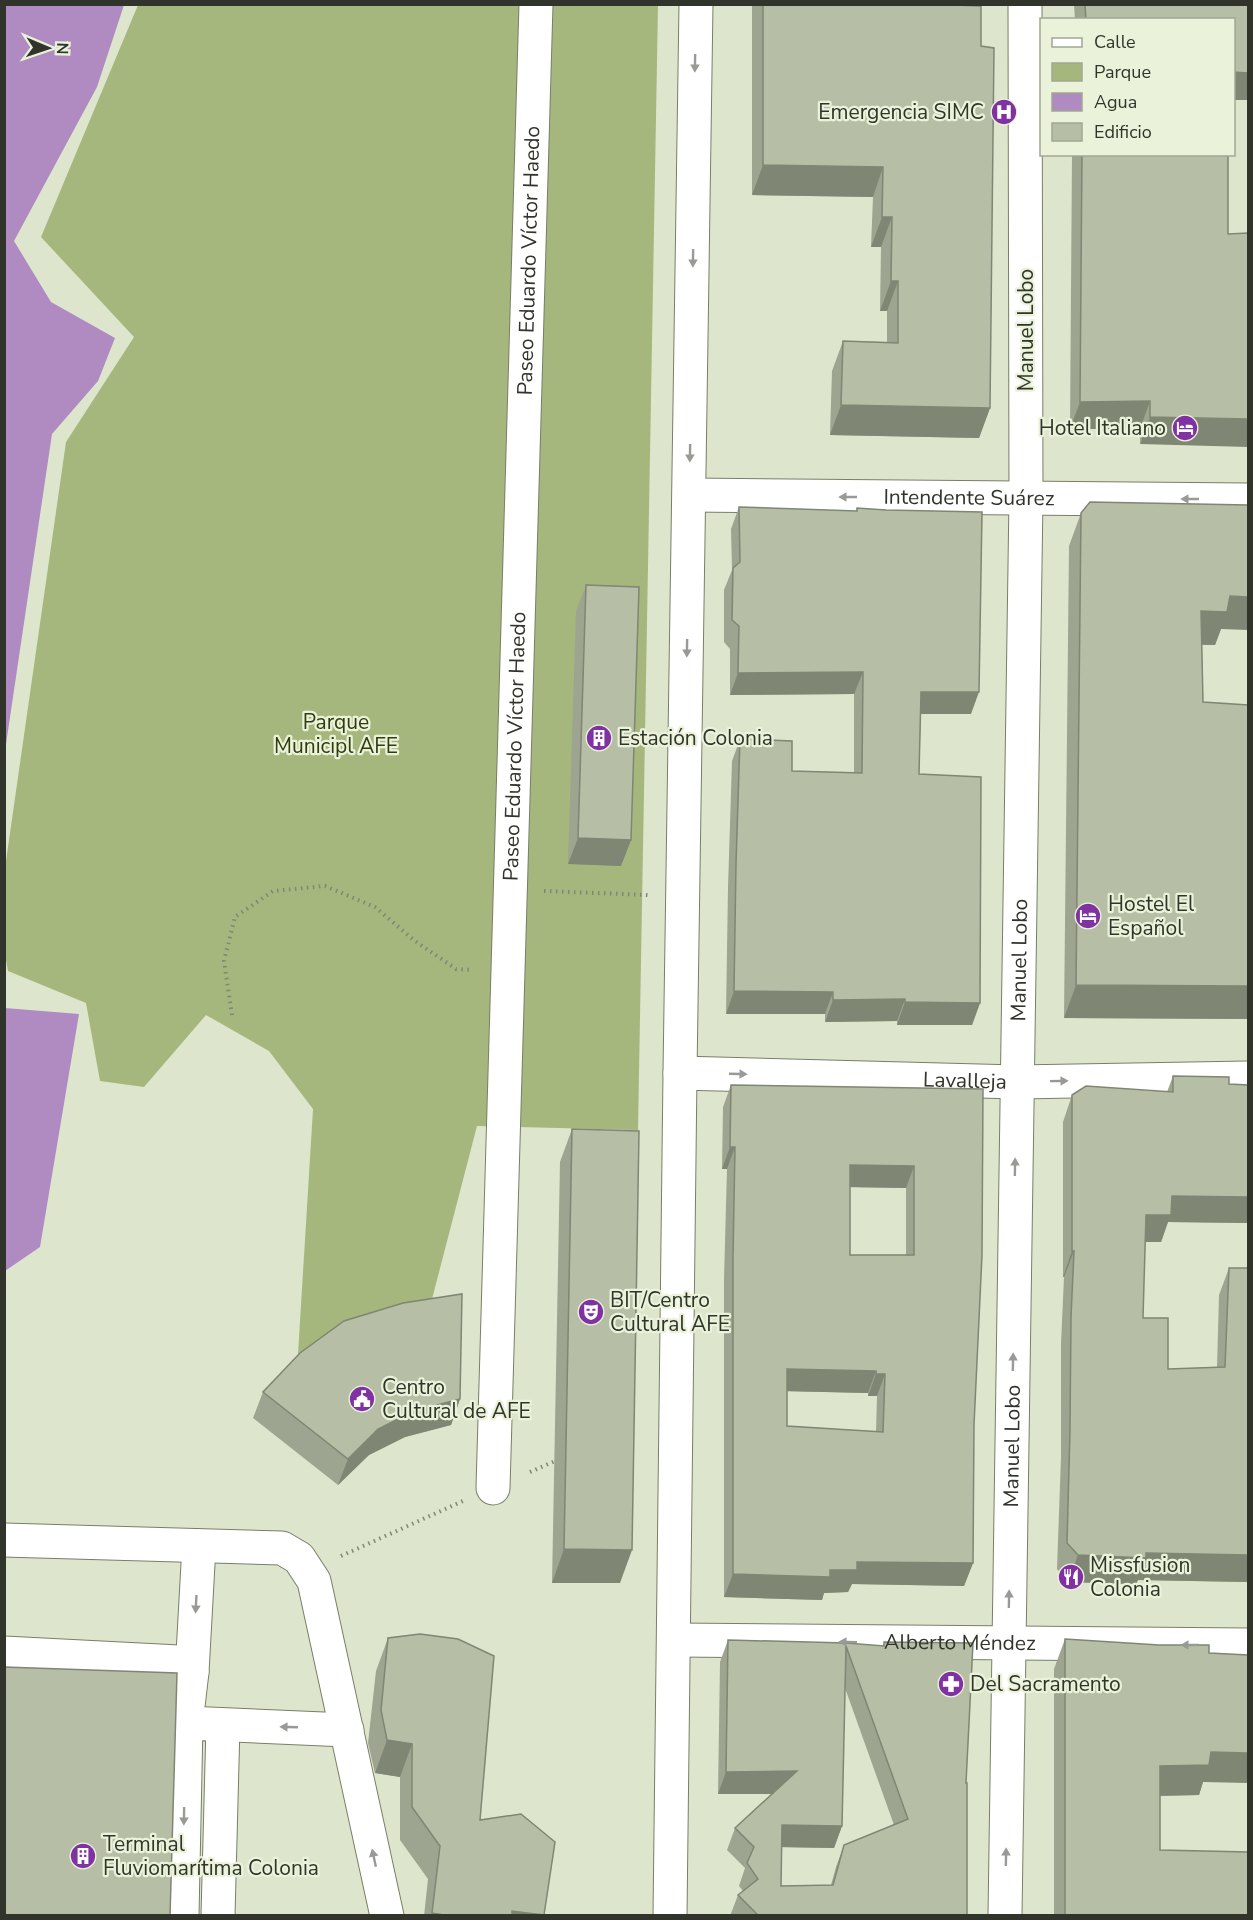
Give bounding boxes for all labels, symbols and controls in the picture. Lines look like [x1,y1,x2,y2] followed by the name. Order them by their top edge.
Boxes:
[18,18,78,78] north arrow
[1040,18,1235,156] legend
[1094,30,1136,54] text: Calle
[51,42,73,55] text: N
[690,53,700,72] one-way arrow
[1094,60,1151,84] text: Parque
[1094,90,1137,114] text: Agua
[989,97,1019,127] hospital icon: Emergencia SIMC
[818,98,984,126] place label: Emergencia SIMC
[1094,120,1152,144] text: Edificio
[511,125,546,396] street label: Paseo Eduardo Víctor Haedo
[688,248,697,267] one-way arrow
[1012,269,1040,391] street label: Manuel Lobo
[1170,413,1200,443] hotel icon: Hotel Italiano
[1039,414,1166,442] place label: Hotel Italiano
[685,443,695,462] one-way arrow
[883,483,1055,512] street label: Intendente Suárez
[839,492,858,502] one-way arrow
[1181,494,1200,504] one-way arrow
[497,611,532,881] street label: Paseo Eduardo Víctor Haedo
[682,638,692,657] one-way arrow
[274,708,398,760] park label: Parque Municipl AFE
[584,723,614,753] building icon: Estación Colonia
[618,724,773,752] place label: Estación Colonia
[1108,890,1195,942] place label: Hostel El Español
[1004,899,1034,1022] street label: Manuel Lobo
[1073,901,1103,931] hotel icon: Hostel El Español
[923,1065,1007,1096] street label: Lavalleja
[729,1070,748,1079] one-way arrow
[1050,1076,1069,1086] one-way arrow
[1011,1158,1020,1177] one-way arrow
[610,1286,730,1338] place label: BIT/Centro Cultural AFE
[576,1297,606,1327] theatre icon: BIT/Centro Cultural AFE
[1008,1353,1017,1372] one-way arrow
[382,1373,531,1425] place label: Centro Cultural de AFE
[347,1384,377,1414] public building icon: Centro Cultural de AFE
[997,1385,1027,1508] street label: Manuel Lobo
[1090,1551,1190,1603] place label: Missfusion Colonia
[1056,1562,1086,1592] restaurant icon: Missfusion Colonia
[1004,1590,1014,1609] one-way arrow
[191,1595,200,1614] one-way arrow
[884,1628,1036,1657] street label: Alberto Méndez
[839,1637,858,1647] one-way arrow
[1181,1640,1200,1650] one-way arrow
[936,1669,966,1699] pharmacy icon: Del Sacramento
[970,1670,1121,1698] place label: Del Sacramento
[279,1722,298,1732] one-way arrow
[179,1807,189,1826] one-way arrow
[103,1830,319,1882] place label: Terminal Fluviomarítima Colonia
[68,1841,98,1871] building icon: Terminal Fluviomarítima Colonia
[1001,1848,1010,1867] one-way arrow
[369,1849,379,1868] one-way arrow

